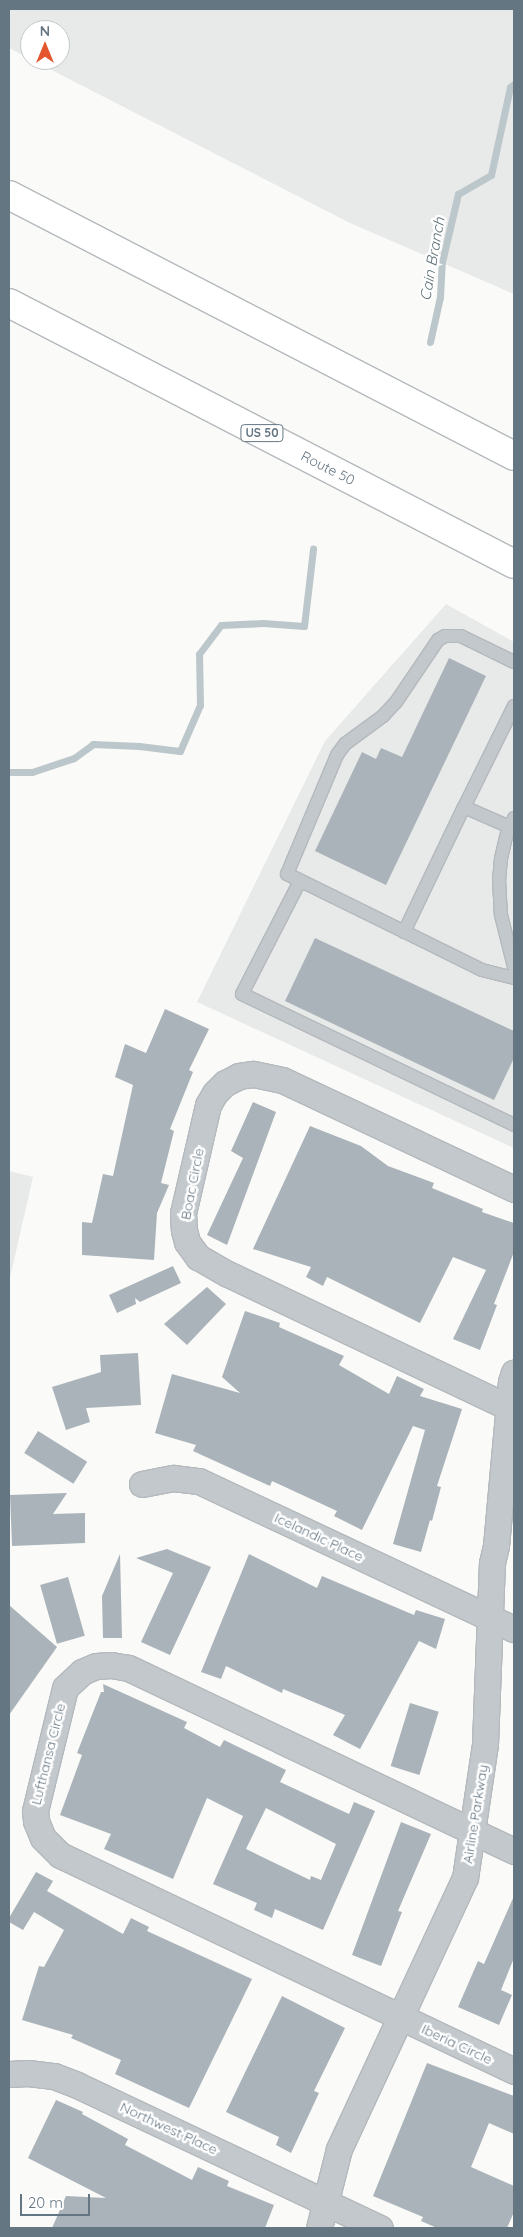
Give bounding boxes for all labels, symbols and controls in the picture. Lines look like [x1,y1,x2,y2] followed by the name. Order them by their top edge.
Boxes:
[20,20,70,70] north arrow
[40,22,50,40] text: N
[416,216,448,302] water label: Cain Branch
[240,423,284,442] road number: US 50
[298,447,358,489] street label: Route 50
[177,1147,207,1221] street label: Boac Circle
[272,1509,366,1565] street label: Icelandic Place
[27,1701,69,1807] street label: Lufthansa Circle
[459,1763,491,1865] street label: Airline Parkway
[419,2020,495,2068] street label: Iberia Circle
[118,2098,220,2158] street label: Northwest Place
[22,2184,92,2216] scale bar
[28,2193,63,2212] text: 20 m

